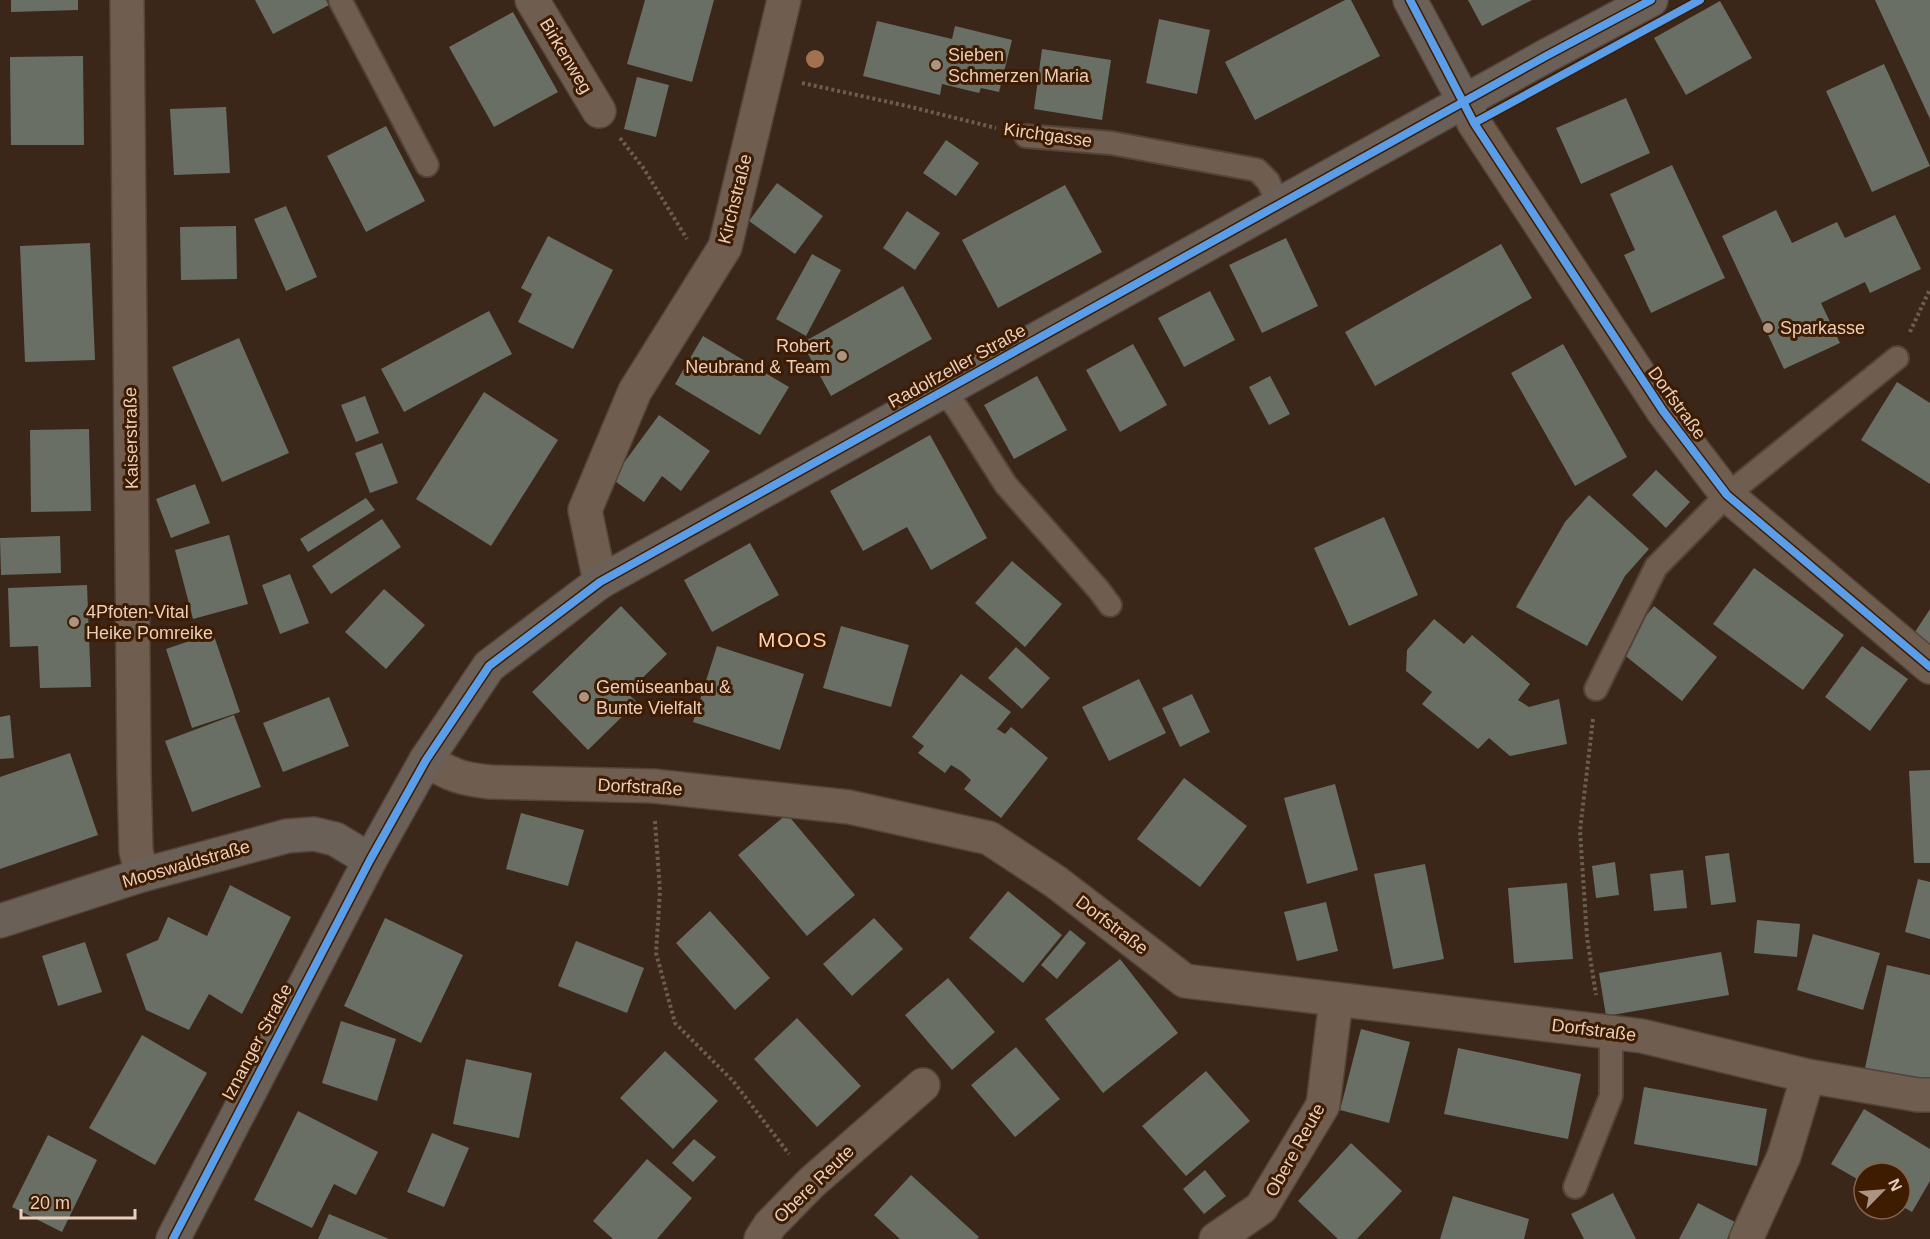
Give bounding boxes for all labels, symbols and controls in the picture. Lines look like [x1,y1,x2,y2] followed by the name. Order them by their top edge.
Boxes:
[536,15,596,97] street label: Birkenweg
[948,45,1090,86] place label: Sieben Schmerzen Maria
[929,58,943,72] marker: Sieben Schmerzen Maria
[1003,119,1093,151] street label: Kirchgasse
[714,152,756,246] street label: Kirchstraße
[1780,318,1865,338] place label: Sparkasse
[885,320,1029,412] street label: Radolfzeller Straße
[1761,321,1775,335] marker: Sparkasse
[685,336,830,377] place label: Robert Neubrand & Team
[835,349,849,363] marker: Robert Neubrand & Team
[1644,363,1710,443] street label: Dorfstraße
[120,387,142,489] street label: Kaiserstraße
[86,602,213,643] place label: 4Pfoten-Vital Heike Pomreike
[67,615,81,629] marker: 4Pfoten-Vital Heike Pomreike
[758,628,828,651] district label: MOOS
[596,677,731,718] place label: Gemüseanbau & Bunte Vielfalt
[577,690,591,704] marker: Gemüseanbau & Bunte Vielfalt
[597,775,683,799] street label: Dorfstraße
[120,836,252,892] street label: Mooswaldstraße
[1072,891,1152,959] street label: Dorfstraße
[218,980,296,1104] street label: Iznanger Straße
[1551,1015,1637,1045] street label: Dorfstraße
[1261,1100,1329,1200] street label: Obere Reute
[770,1141,858,1227] street label: Obere Reute
[1852,1161,1912,1221] north arrow
[1885,1176,1905,1194] text: N
[21,1182,135,1220] scale bar
[30,1193,70,1213] text: 20 m

